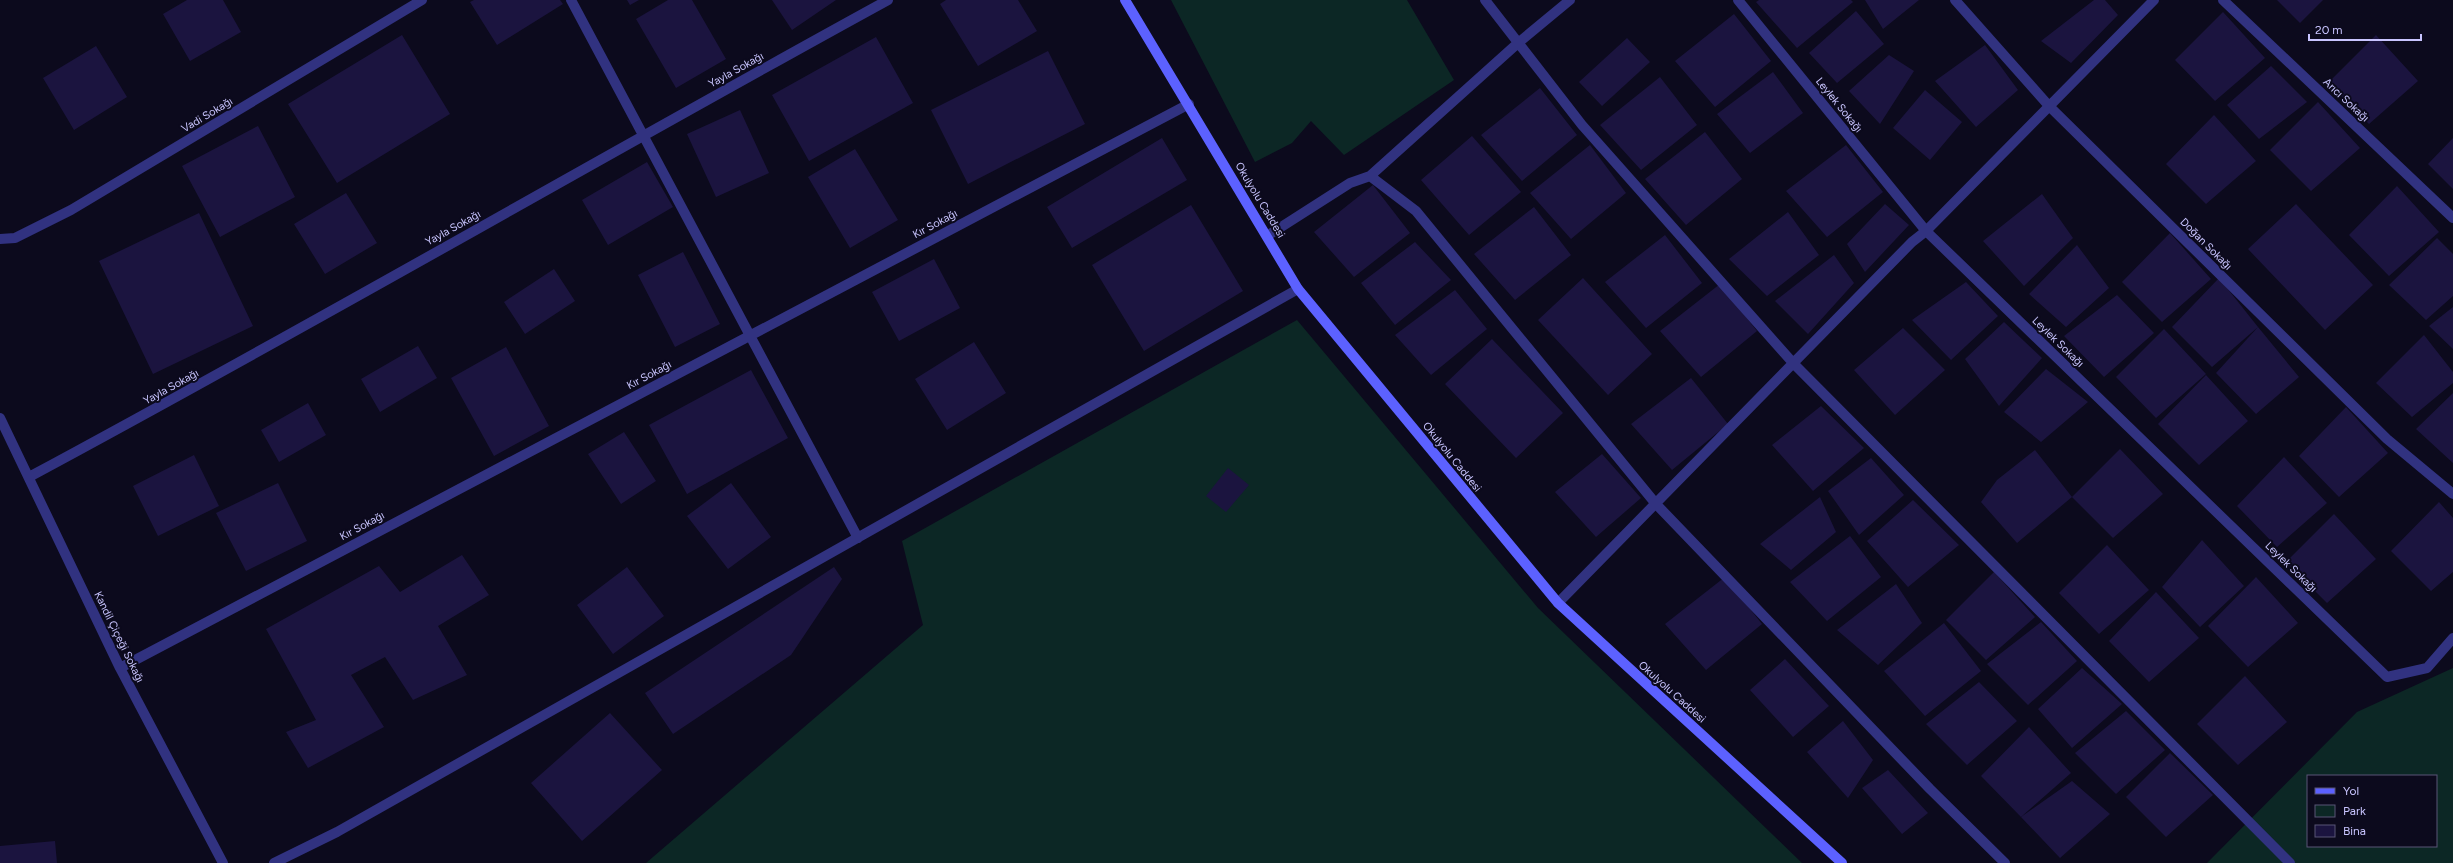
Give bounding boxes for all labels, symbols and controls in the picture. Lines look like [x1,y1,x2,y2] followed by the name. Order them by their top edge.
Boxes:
[2309,16,2421,42] scale bar
[2315,23,2343,37] text: 20 m
[706,50,766,90] street label: Yayla Sokağı
[1813,75,1865,135] street label: Leylek Sokağı
[2320,76,2372,124] street label: Arıcı Sokağı
[179,95,235,135] street label: Vadi Sokağı
[1232,160,1288,240] street label: Okulyolu Caddesi
[910,207,960,241] street label: Kır Sokağı
[423,208,483,248] street label: Yayla Sokağı
[2177,215,2235,273] street label: Doğan Sokağı
[2029,314,2087,370] street label: Leylek Sokağı
[624,358,674,392] street label: Kır Sokağı
[141,367,201,407] street label: Yayla Sokağı
[1420,420,1484,494] street label: Okulyolu Caddesi
[337,509,387,543] street label: Kır Sokağı
[2262,539,2320,595] street label: Leylek Sokağı
[91,589,147,685] street label: Kandil Çiçeği Sokağı
[1636,658,1708,726] street label: Okulyolu Caddesi
[2307,775,2437,847] legend
[2343,784,2359,798] text: Yol
[2343,804,2366,818] text: Park
[2343,824,2366,838] text: Bina

